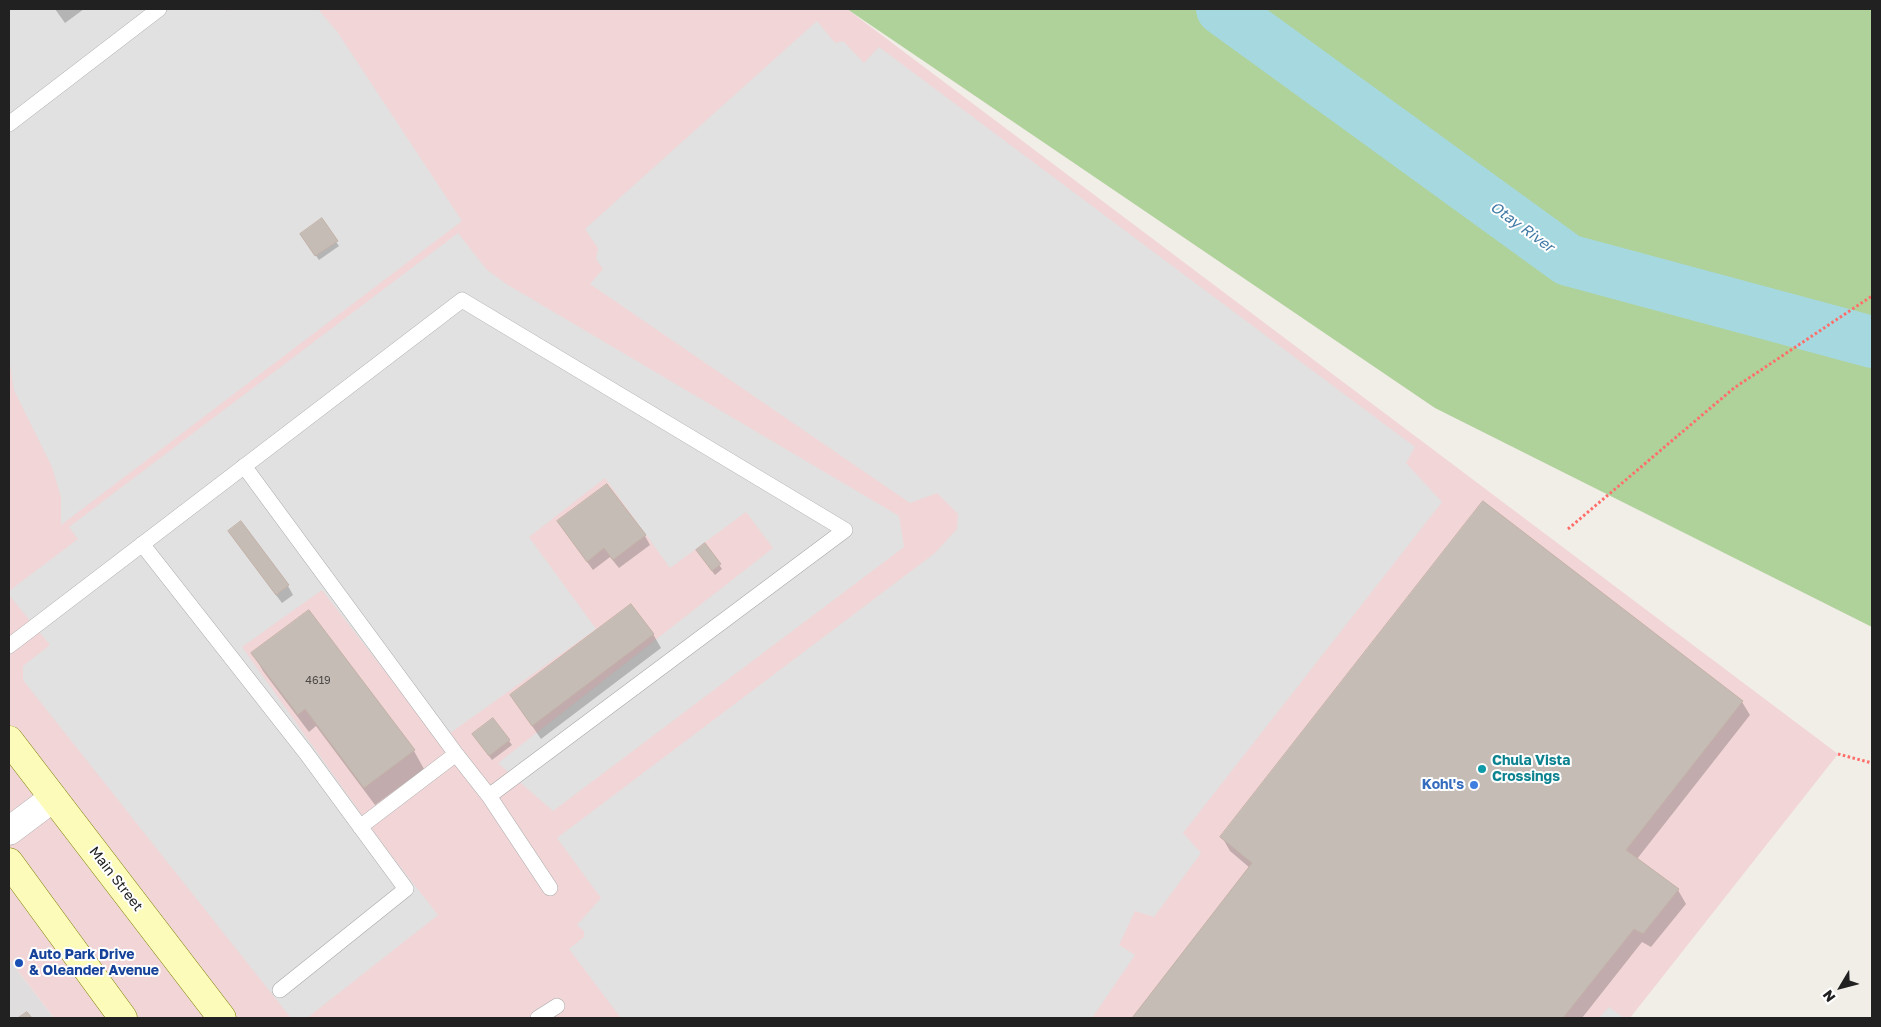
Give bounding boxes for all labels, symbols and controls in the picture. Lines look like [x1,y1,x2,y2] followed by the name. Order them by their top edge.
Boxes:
[1487,198,1557,256] water label: Otay River
[305,674,331,688] house number: 4619
[1492,753,1570,786] place label: Chula Vista Crossings
[1476,763,1488,775] marker: Chula Vista Crossings
[1422,777,1464,793] place label: Kohl's
[1468,779,1480,791] marker: Kohl's
[86,843,146,915] street label: Main Street
[29,947,159,980] place label: Auto Park Drive & Oleander Avenue
[13,957,25,969] marker: Auto Park Drive & Oleander Avenue
[1816,962,1866,1012] north arrow
[1819,987,1839,1006] text: N

